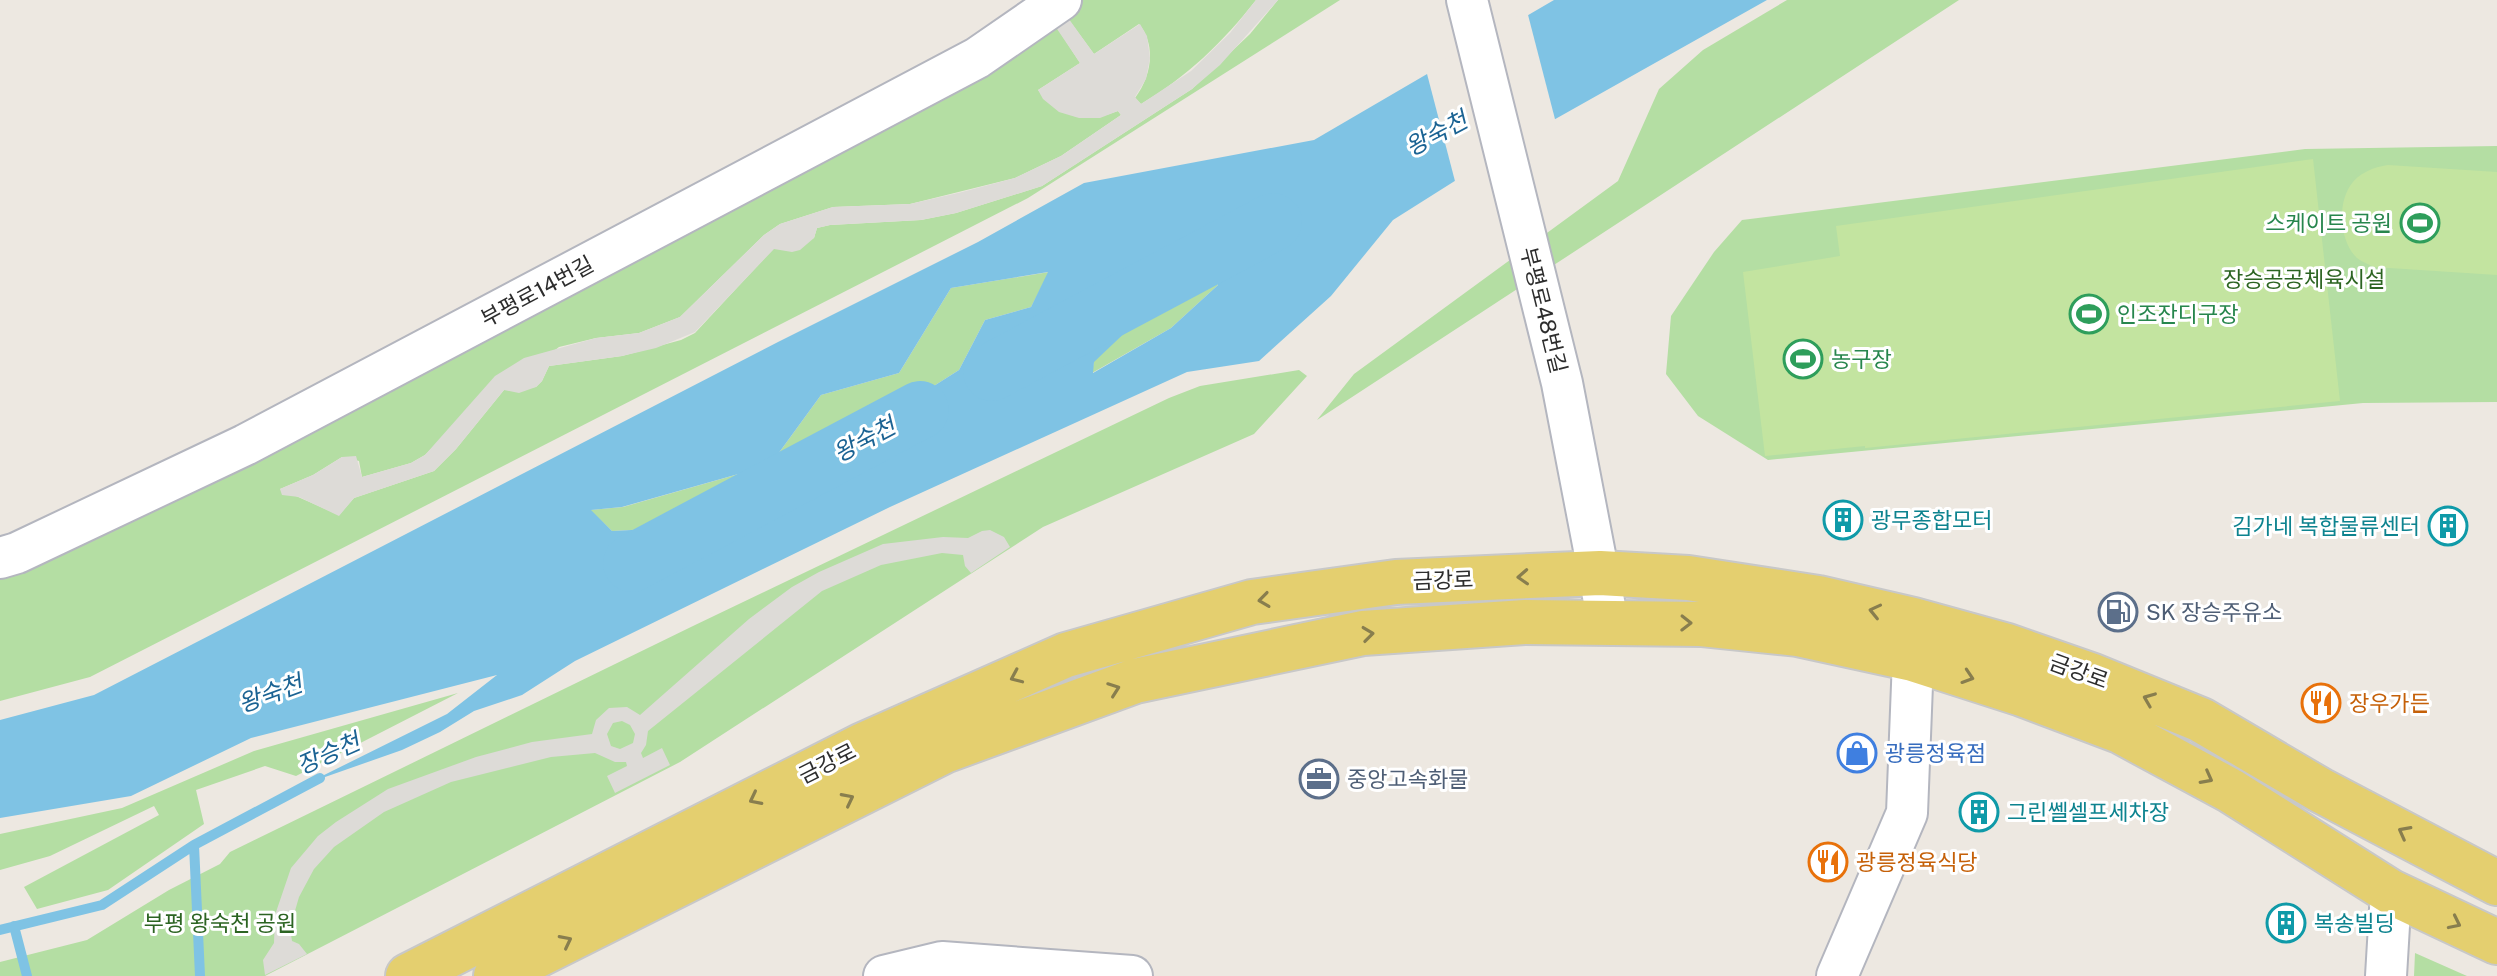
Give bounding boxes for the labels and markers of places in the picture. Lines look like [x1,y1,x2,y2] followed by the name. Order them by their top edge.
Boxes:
[2399,202,2441,244] sports icon: 스케이트 공원
[2265,210,2392,236] place label: 스케이트 공원
[2068,293,2110,335] sports icon: 인조잔디구장
[2117,301,2238,327] place label: 인조잔디구장
[1782,338,1824,380] sports icon: 농구장
[1831,346,1892,372] place label: 농구장
[1822,499,1864,541] building icon: 광무종합모터
[2427,505,2469,547] building icon: 김가네 복합물류센터
[1871,507,1992,533] place label: 광무종합모터
[2232,513,2420,539] place label: 김가네 복합물류센터
[2097,591,2139,633] fuel station icon: SK 장승주유소
[2146,599,2282,625] place label: SK 장승주유소
[2300,682,2342,724] restaurant icon: 장우가든
[2349,690,2430,716] place label: 장우가든
[1836,732,1878,774] shop icon: 광릉정육점
[1885,740,1986,766] place label: 광릉정육점
[1298,758,1340,800] office icon: 중앙고속화물
[1347,766,1468,792] place label: 중앙고속화물
[1958,791,2000,833] building icon: 그린쎌셀프세차장
[2007,799,2169,825] place label: 그린쎌셀프세차장
[1807,841,1849,883] restaurant icon: 광릉정육식당
[1856,849,1977,875] place label: 광릉정육식당
[2265,902,2307,944] building icon: 복송빌딩
[2314,910,2395,936] place label: 복송빌딩

